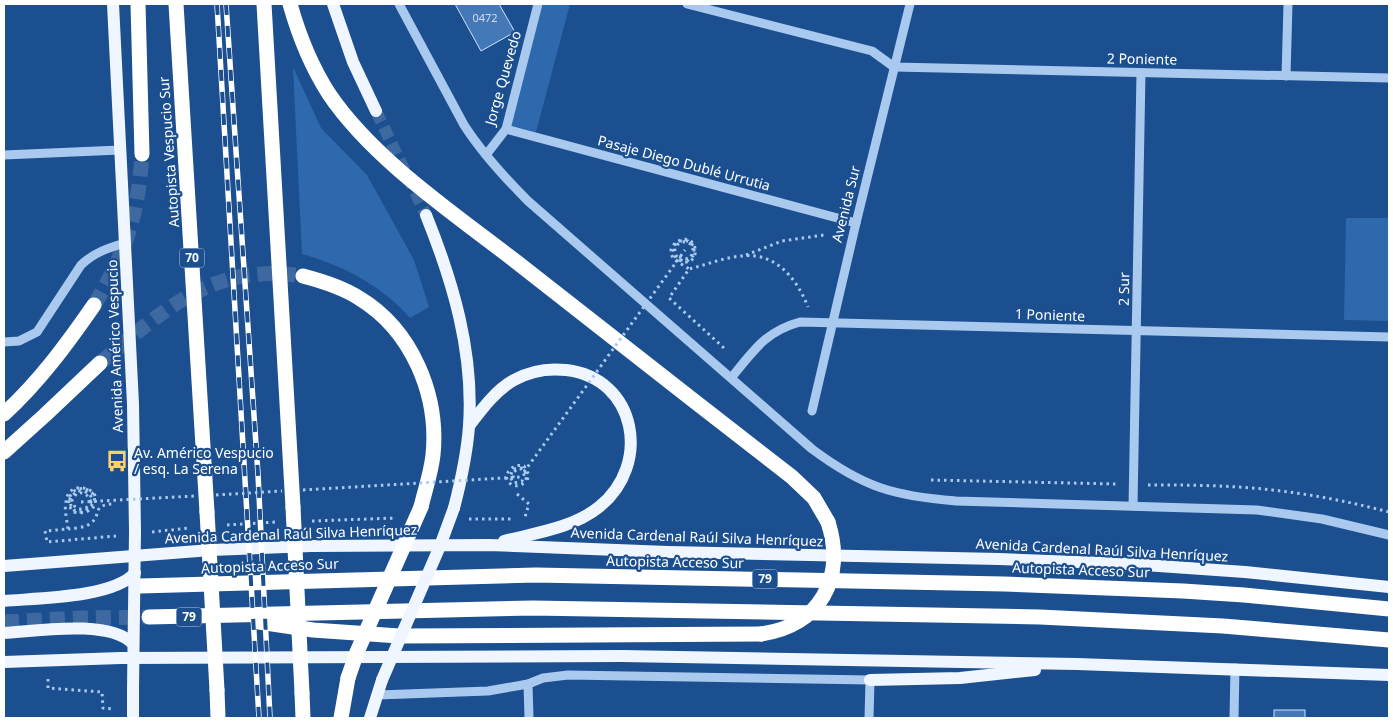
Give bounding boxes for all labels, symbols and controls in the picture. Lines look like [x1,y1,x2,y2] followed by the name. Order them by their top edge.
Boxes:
[472,10,498,25] house number: 0472
[479,28,525,129] street label: Jorge Quevedo
[1107,48,1177,69] street label: 2 Poniente
[154,76,183,228] street label: Autopista Vespucio Sur
[596,130,773,195] street label: Pasaje Diego Dublé Urrutia
[827,163,864,244] street label: Avenida Sur
[180,248,204,268] road number: 70
[102,259,127,433] street label: Avenida Américo Vespucio
[1114,272,1133,306] street label: 2 Sur
[1015,304,1086,325] street label: 1 Poniente
[134,443,274,478] place label: Av. Américo Vespucio / esq. La Serena
[104,448,130,474] bus stop icon: Av. Américo Vespucio / esq. La Serena
[164,520,418,547] street label: Avenida Cardenal Raúl Silva Henríquez
[570,523,824,550] street label: Avenida Cardenal Raúl Silva Henríquez
[975,533,1229,566] street label: Avenida Cardenal Raúl Silva Henríquez
[606,551,744,572] street label: Autopista Acceso Sur
[201,554,339,577] street label: Autopista Acceso Sur
[1012,558,1150,581] street label: Autopista Acceso Sur
[752,570,778,588] road number: 79
[176,608,202,626] road number: 79

